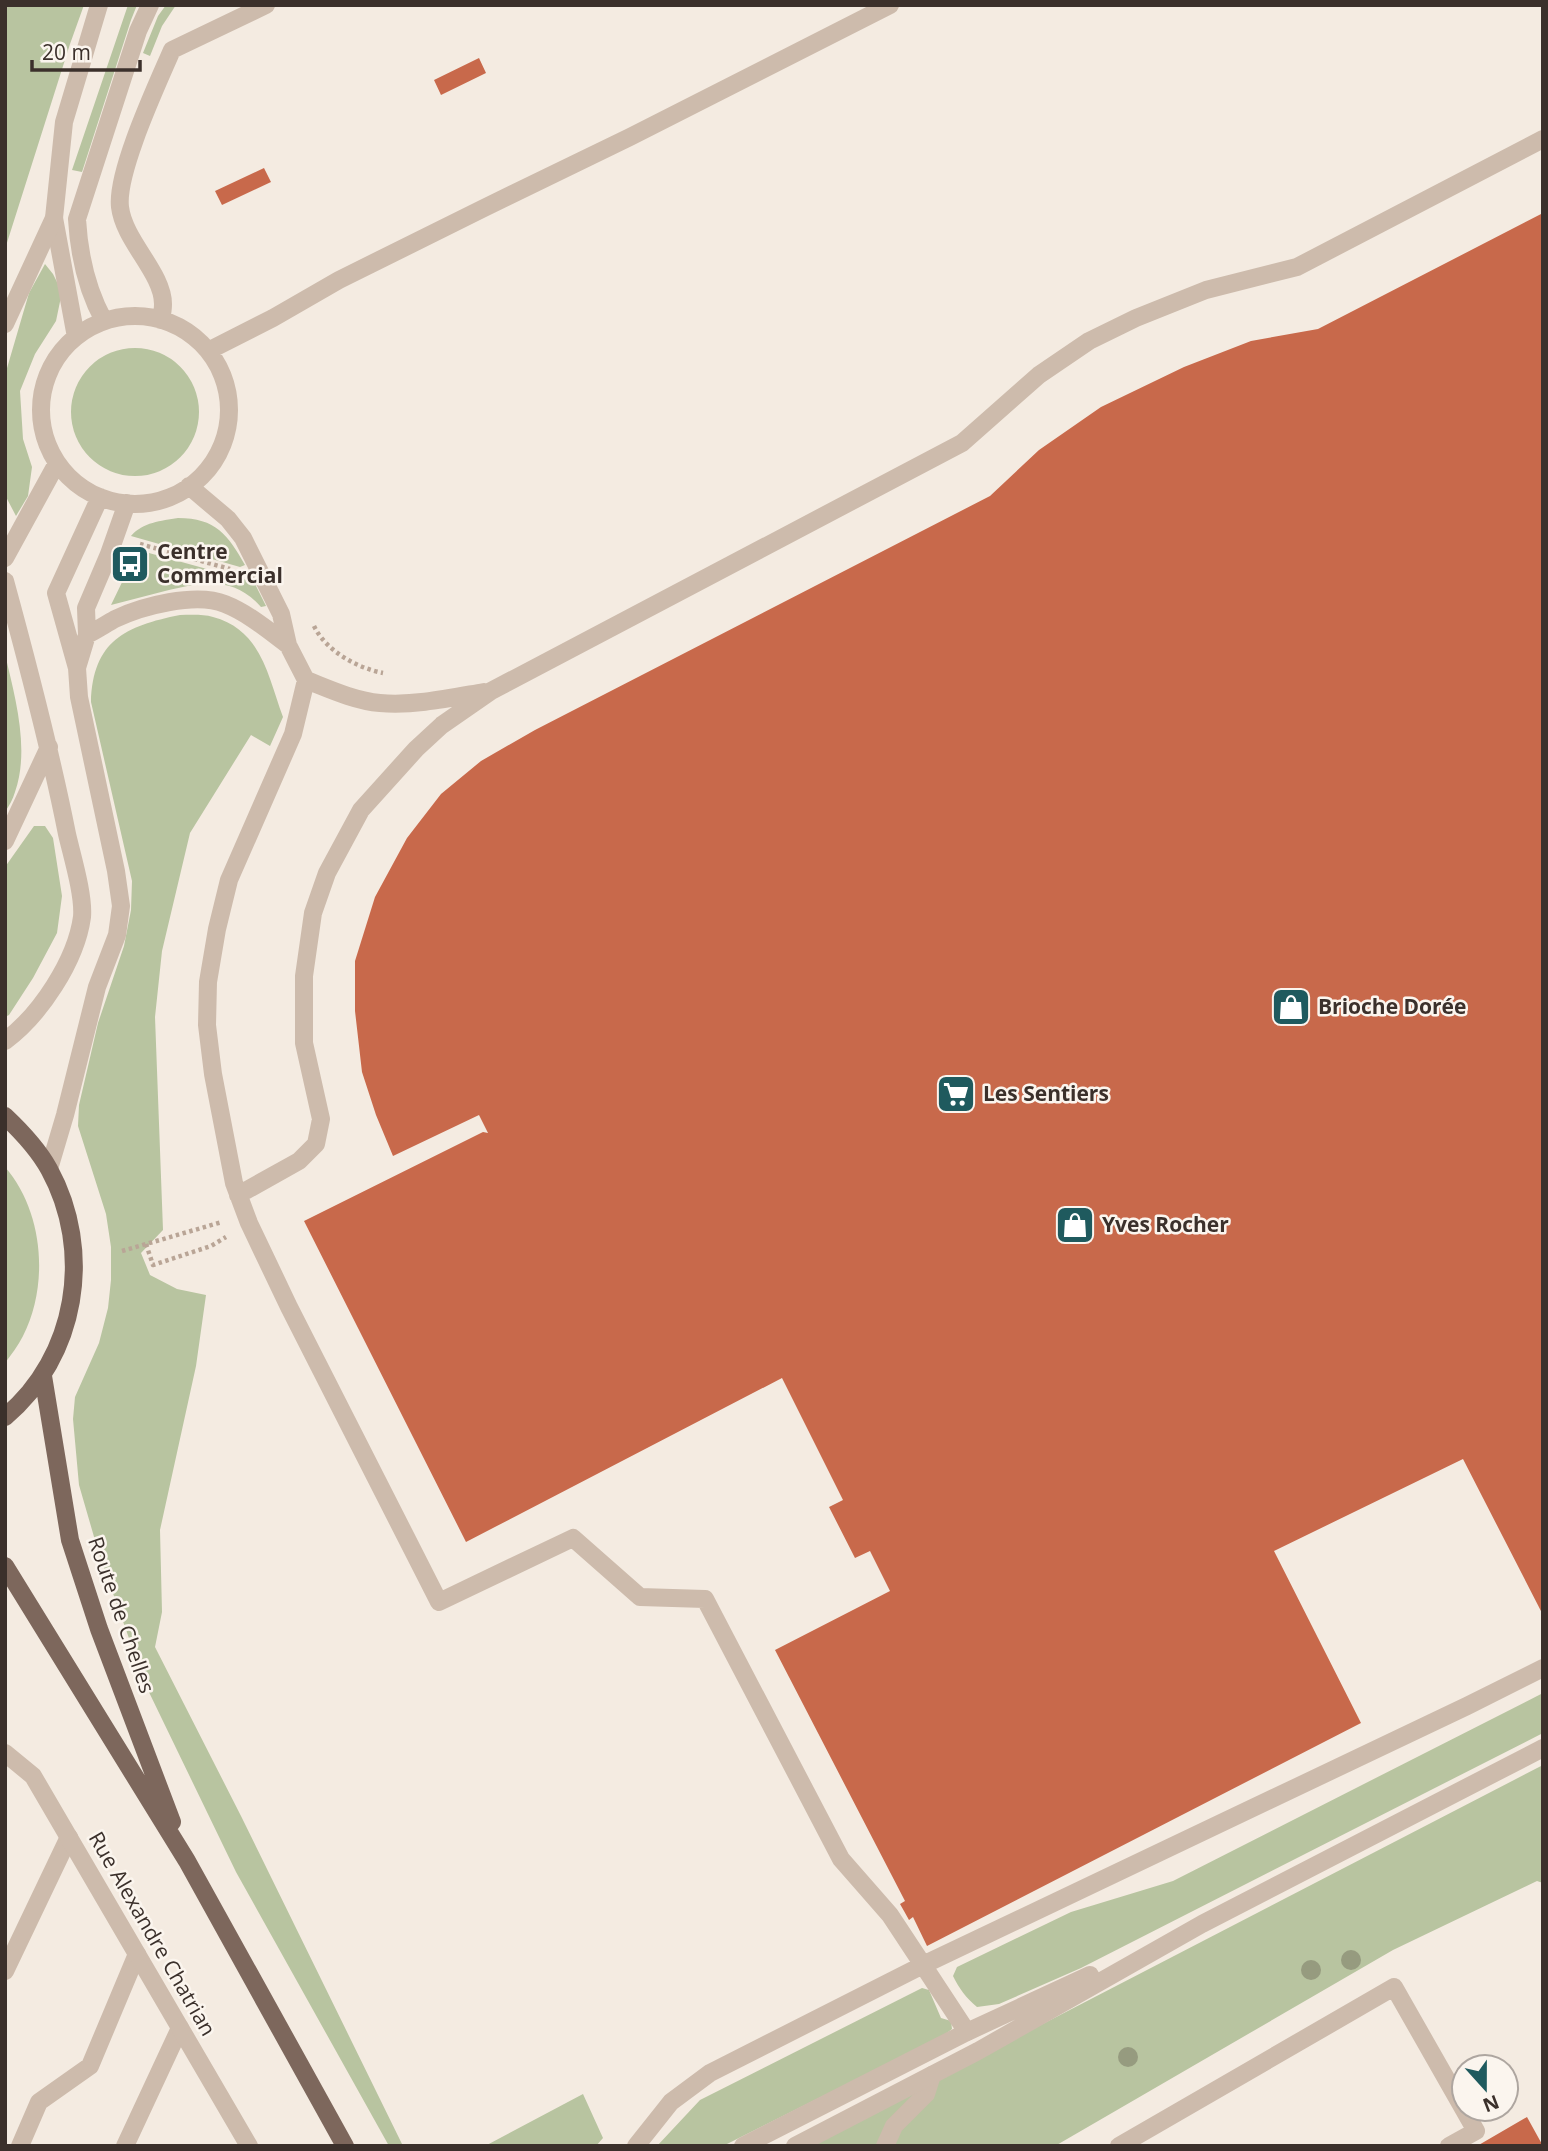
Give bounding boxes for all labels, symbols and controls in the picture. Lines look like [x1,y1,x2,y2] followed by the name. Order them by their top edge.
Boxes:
[32,28,140,72] scale bar
[42,38,91,66] text: 20 m
[157,537,283,589] place label: Centre Commercial
[109,543,151,585] bus stop icon: Centre Commercial
[1270,986,1312,1028] shop icon: Brioche Dorée
[1318,992,1466,1020] place label: Brioche Dorée
[935,1073,977,1115] supermarket icon: Les Sentiers
[983,1079,1109,1107] place label: Les Sentiers
[1054,1204,1096,1246] shop icon: Yves Rocher
[1102,1210,1229,1238] place label: Yves Rocher
[82,1533,162,1697] street label: Route de Chelles
[83,1826,223,2041] street label: Rue Alexandre Chatrian
[1450,2053,1520,2123] north arrow
[1479,2089,1503,2119] text: N

